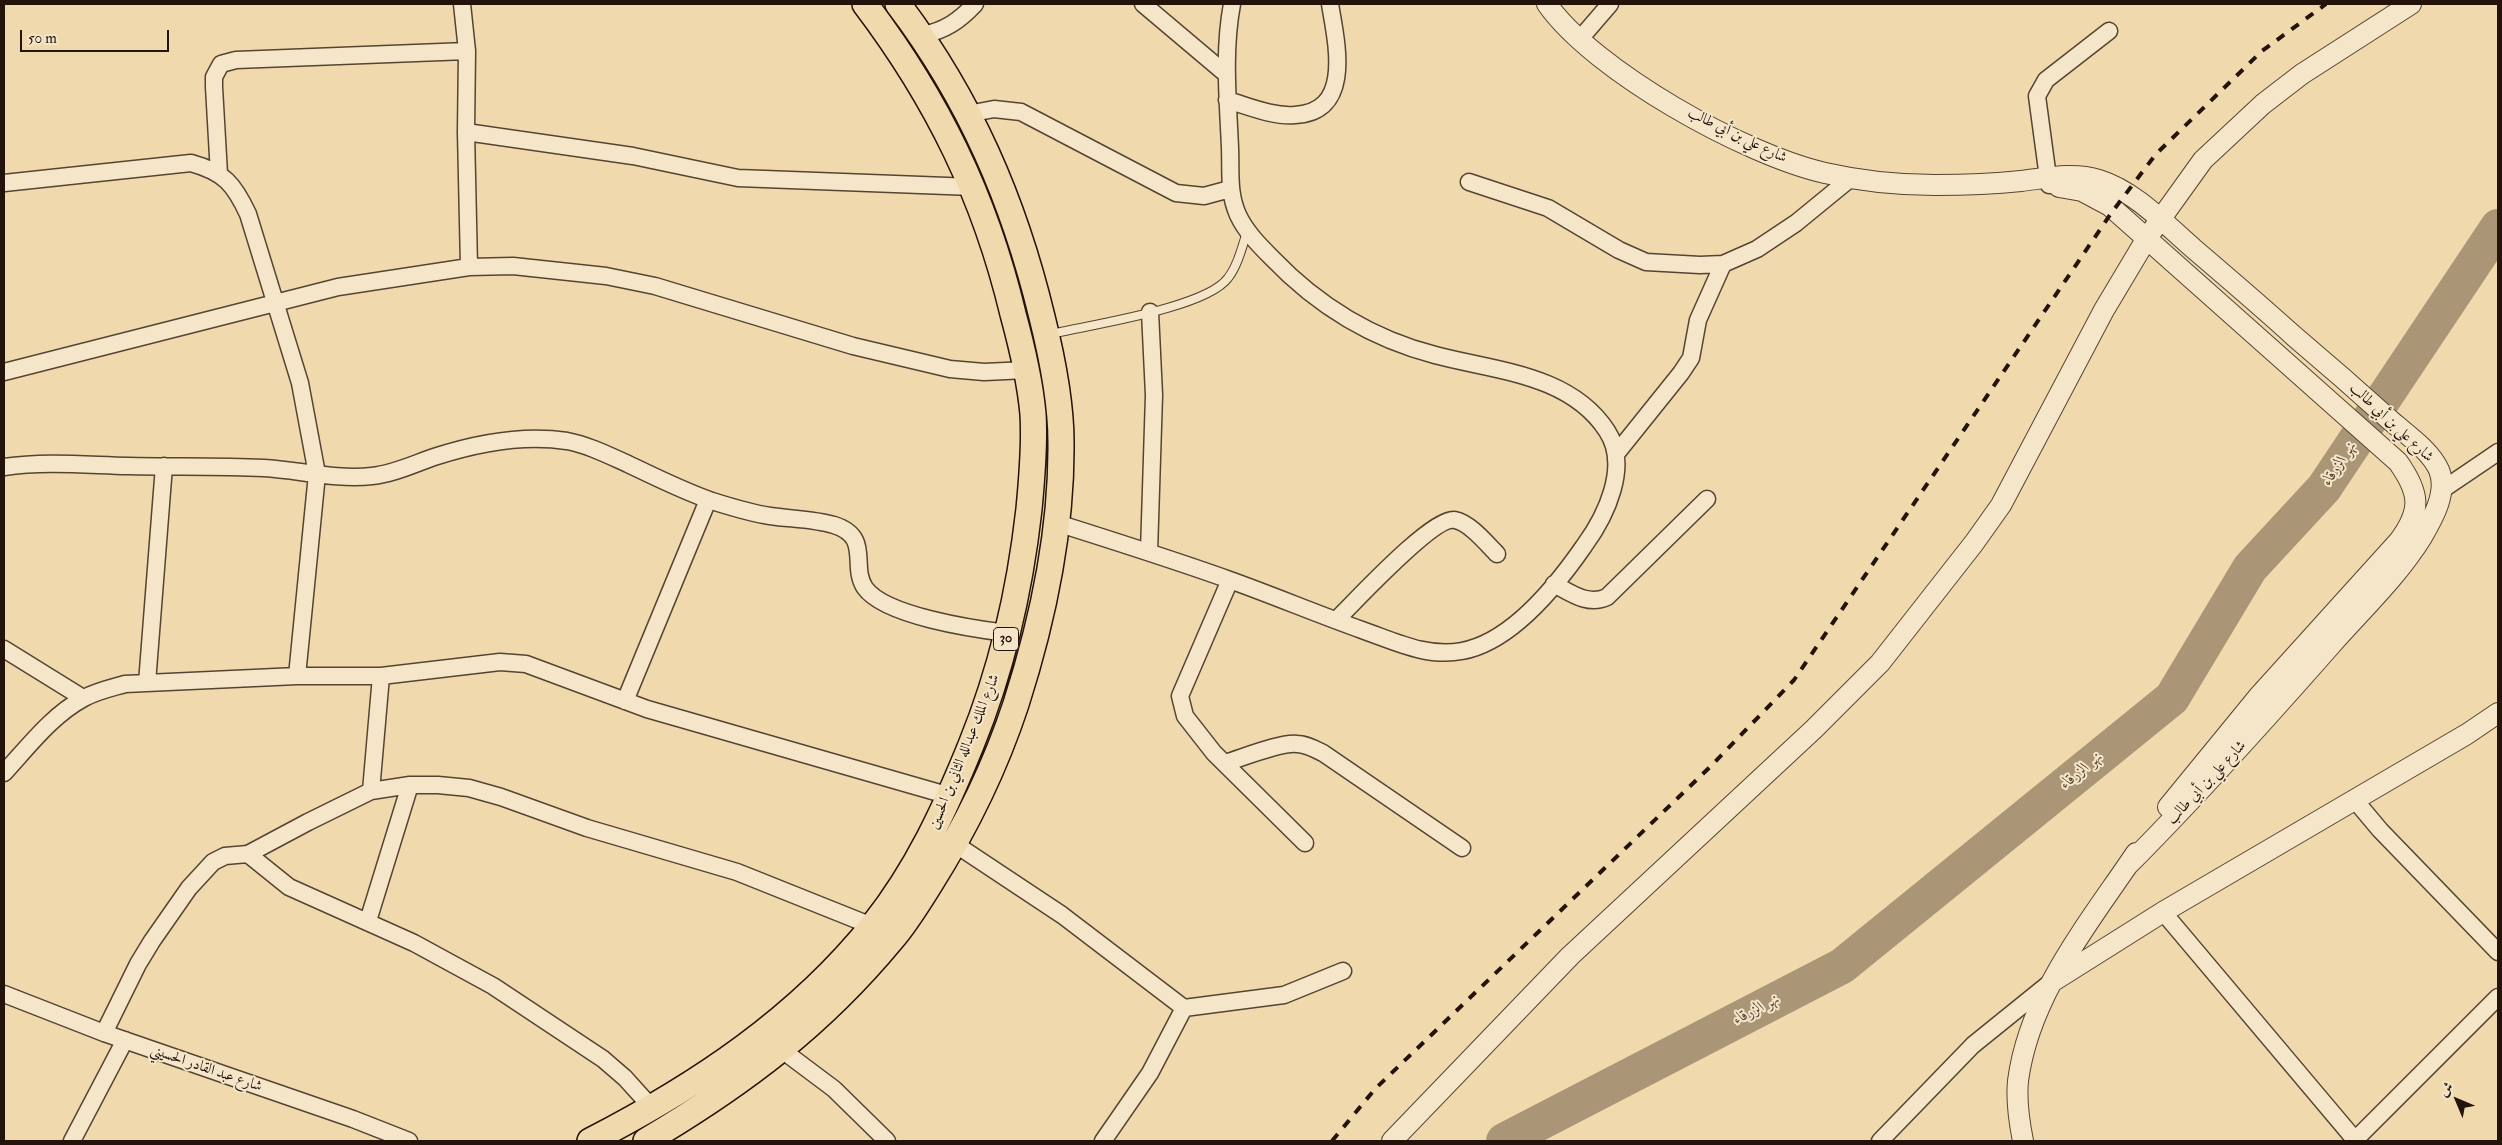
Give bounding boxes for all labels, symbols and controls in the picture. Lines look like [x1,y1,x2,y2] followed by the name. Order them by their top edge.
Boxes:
[22,20,171,52] scale bar
[28,29,57,48] text: 50 m
[1685,104,1789,168] street label: شارع علي بن أبي طالب
[2345,380,2437,466] street label: شارع علي بن أبي طالب
[2318,438,2362,490] water label: نهر الزرقاء
[994,628,1018,650] road number: 30
[926,672,1004,832] street label: شارع الملك عبدالله الثاني بن الحسين
[2164,737,2250,829] street label: شارع علي بن أبي طالب
[2057,748,2107,794] water label: نهر الزرقاء
[1730,990,1784,1030] water label: نهر الزرقاء
[148,1041,264,1097] street label: شارع عبد القادر الحسيني
[2432,1075,2482,1125] north arrow
[2435,1078,2457,1100] text: ش

